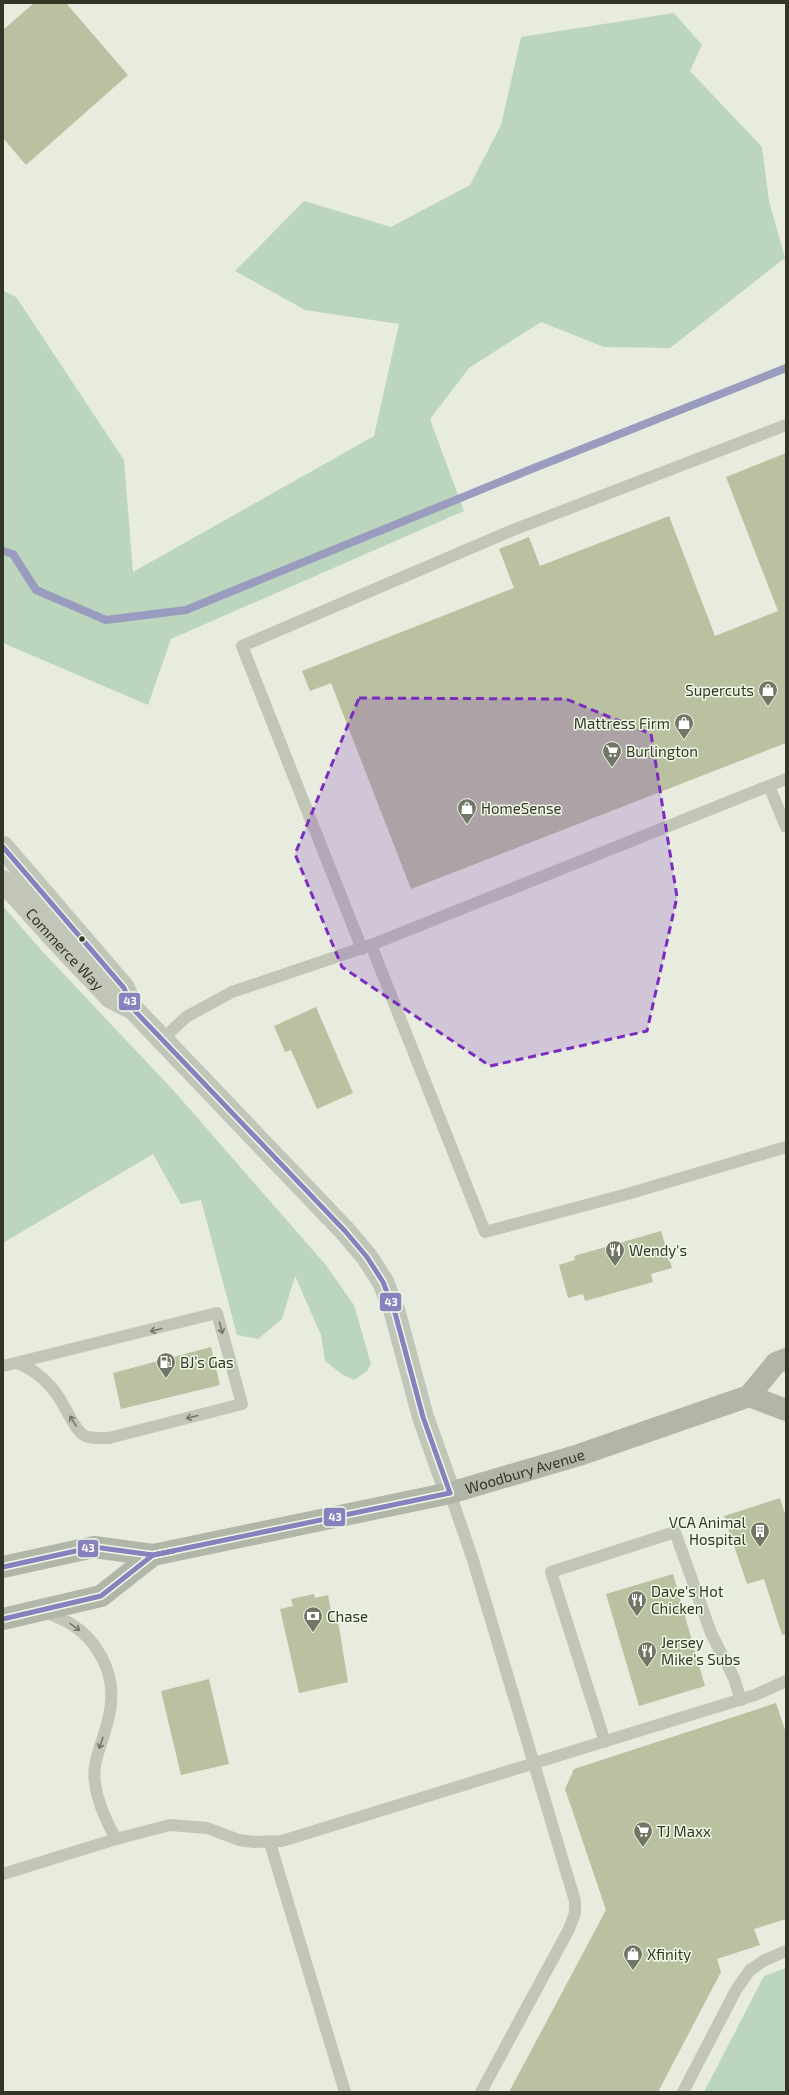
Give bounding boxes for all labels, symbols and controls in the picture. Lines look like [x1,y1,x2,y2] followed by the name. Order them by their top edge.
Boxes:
[757,679,779,707] shop icon: Supercuts
[685,681,754,699] place label: Supercuts
[673,712,695,740] shop icon: Mattress Firm
[574,714,670,732] place label: Mattress Firm
[601,740,623,768] supermarket icon: Burlington
[626,742,698,760] place label: Burlington
[456,797,478,825] shop icon: HomeSense
[481,799,562,817] place label: HomeSense
[22,904,108,994] street label: Commerce Way
[77,934,87,944] unlabelled marker
[118,992,141,1011] line badge: 43
[123,994,137,1007] text: 43
[604,1239,626,1267] restaurant icon: Wendy's
[629,1241,687,1259] place label: Wendy's
[379,1292,402,1312] line badge: 43
[384,1295,398,1308] text: 43
[218,1321,225,1334] one-way arrow
[150,1326,163,1334] one-way arrow
[155,1351,177,1379] fuel station icon: BJ’s Gas
[180,1353,234,1371] place label: BJ’s Gas
[186,1413,199,1421] one-way arrow
[68,1415,76,1427] one-way arrow
[463,1445,587,1497] street label: Woodbury Avenue
[323,1507,346,1527] line badge: 43
[328,1510,342,1523] text: 43
[669,1513,747,1548] place label: VCA Animal Hospital
[749,1520,771,1548] building icon: VCA Animal Hospital
[77,1539,99,1558] line badge: 43
[81,1541,95,1554] text: 43
[651,1582,724,1617] place label: Dave's Hot Chicken
[626,1589,648,1617] restaurant icon: Dave's Hot Chicken
[302,1605,324,1633] bank icon: Chase
[327,1607,368,1625] place label: Chase
[69,1623,80,1631] one-way arrow
[661,1633,740,1668] place label: Jersey Mike's Subs
[636,1640,658,1668] restaurant icon: Jersey Mike's Subs
[97,1737,104,1750] one-way arrow
[632,1820,654,1848] supermarket icon: TJ Maxx
[657,1822,711,1840] place label: TJ Maxx
[622,1943,644,1971] shop icon: Xfinity
[647,1945,691,1963] place label: Xfinity

